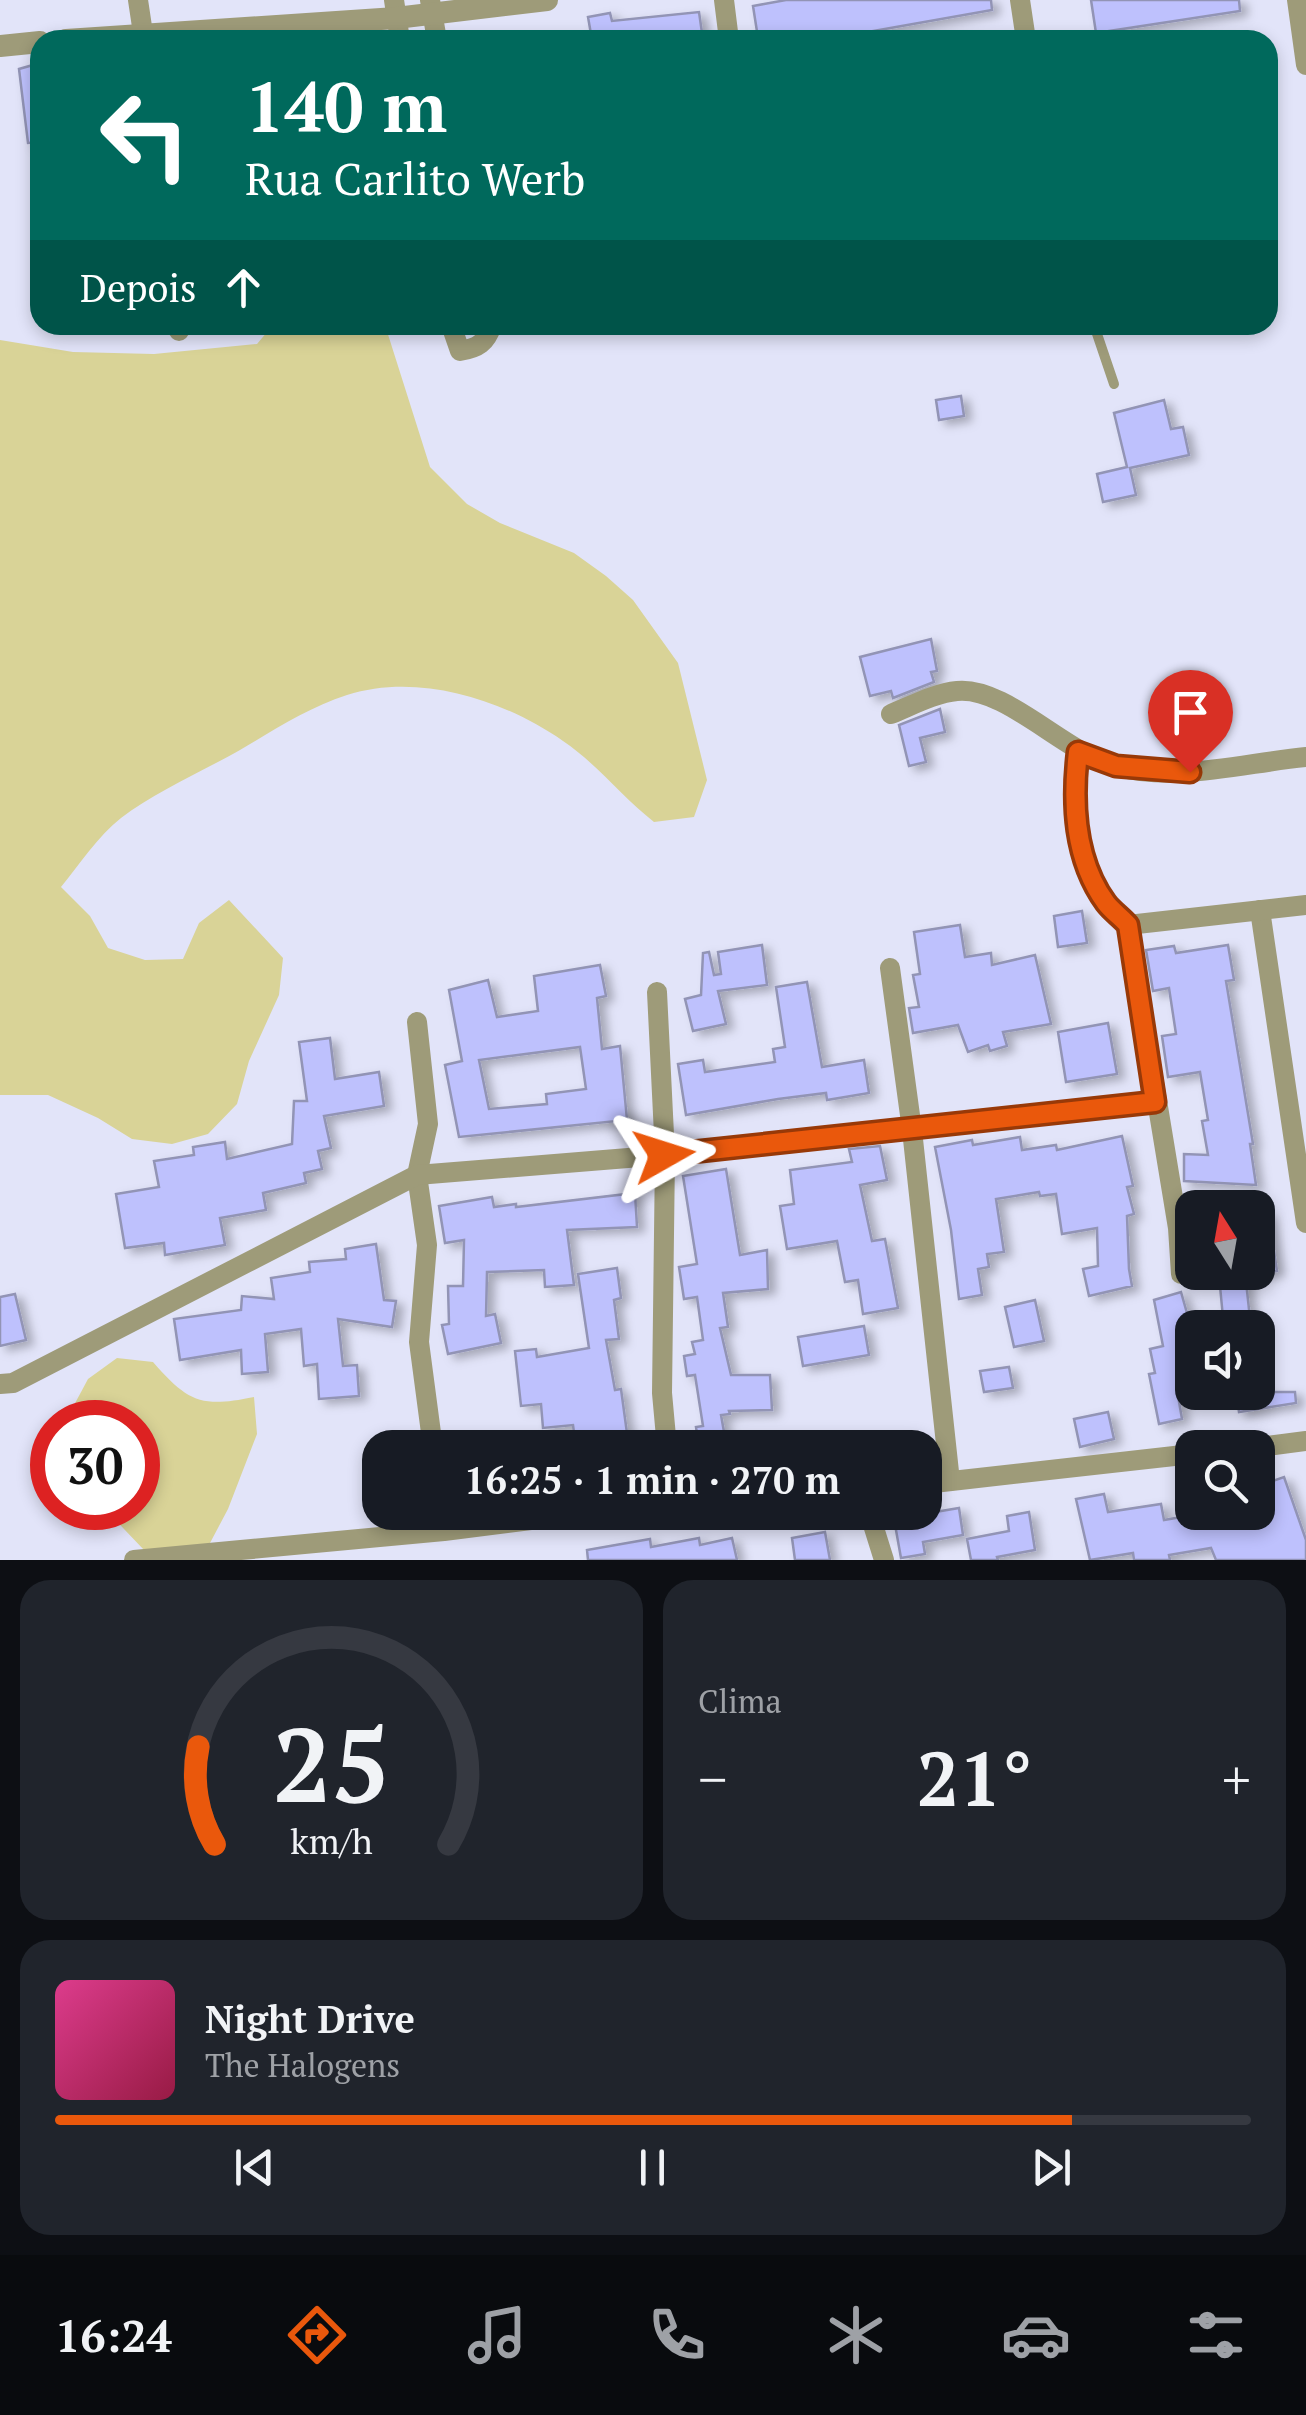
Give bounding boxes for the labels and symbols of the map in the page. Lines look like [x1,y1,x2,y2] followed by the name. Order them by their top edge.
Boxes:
[1148,670,1233,773] pin
[612,1103,716,1207] position arrow
[1175,1190,1275,1290] north arrow
[30,1400,160,1530] speed limit sign: 30

